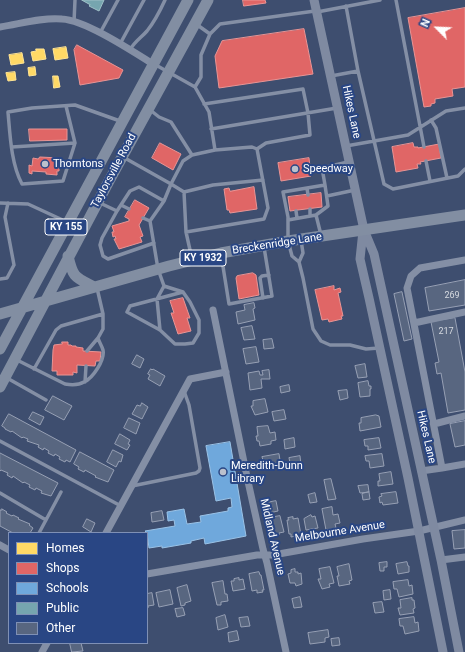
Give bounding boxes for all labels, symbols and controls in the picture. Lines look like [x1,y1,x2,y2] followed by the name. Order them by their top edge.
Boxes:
[417,8,457,48] north arrow
[418,17,433,29] text: N
[339,84,363,140] street label: Hikes Lane
[89,131,139,211] street label: Taylorsville Road
[53,157,103,171] place label: Thorntons
[40,159,50,169] marker: Thorntons
[303,162,353,176] place label: Speedway
[290,164,300,174] marker: Speedway
[45,219,87,235] road number: KY 155
[231,230,323,258] street label: Breckenridge Lane
[180,250,226,266] road number: KY 1932
[444,291,460,301] house number: 269
[438,327,454,337] house number: 217
[413,409,439,465] street label: Hikes Lane
[231,459,303,485] place label: Meredith-Dunn Library
[218,467,228,477] marker: Meredith-Dunn Library
[257,497,287,577] street label: Midland Avenue
[294,518,386,546] street label: Melbourne Avenue
[8,532,148,644] legend
[46,541,84,555] text: Homes
[46,561,80,575] text: Shops
[46,581,89,595] text: Schools
[46,601,79,615] text: Public
[46,621,75,635] text: Other

